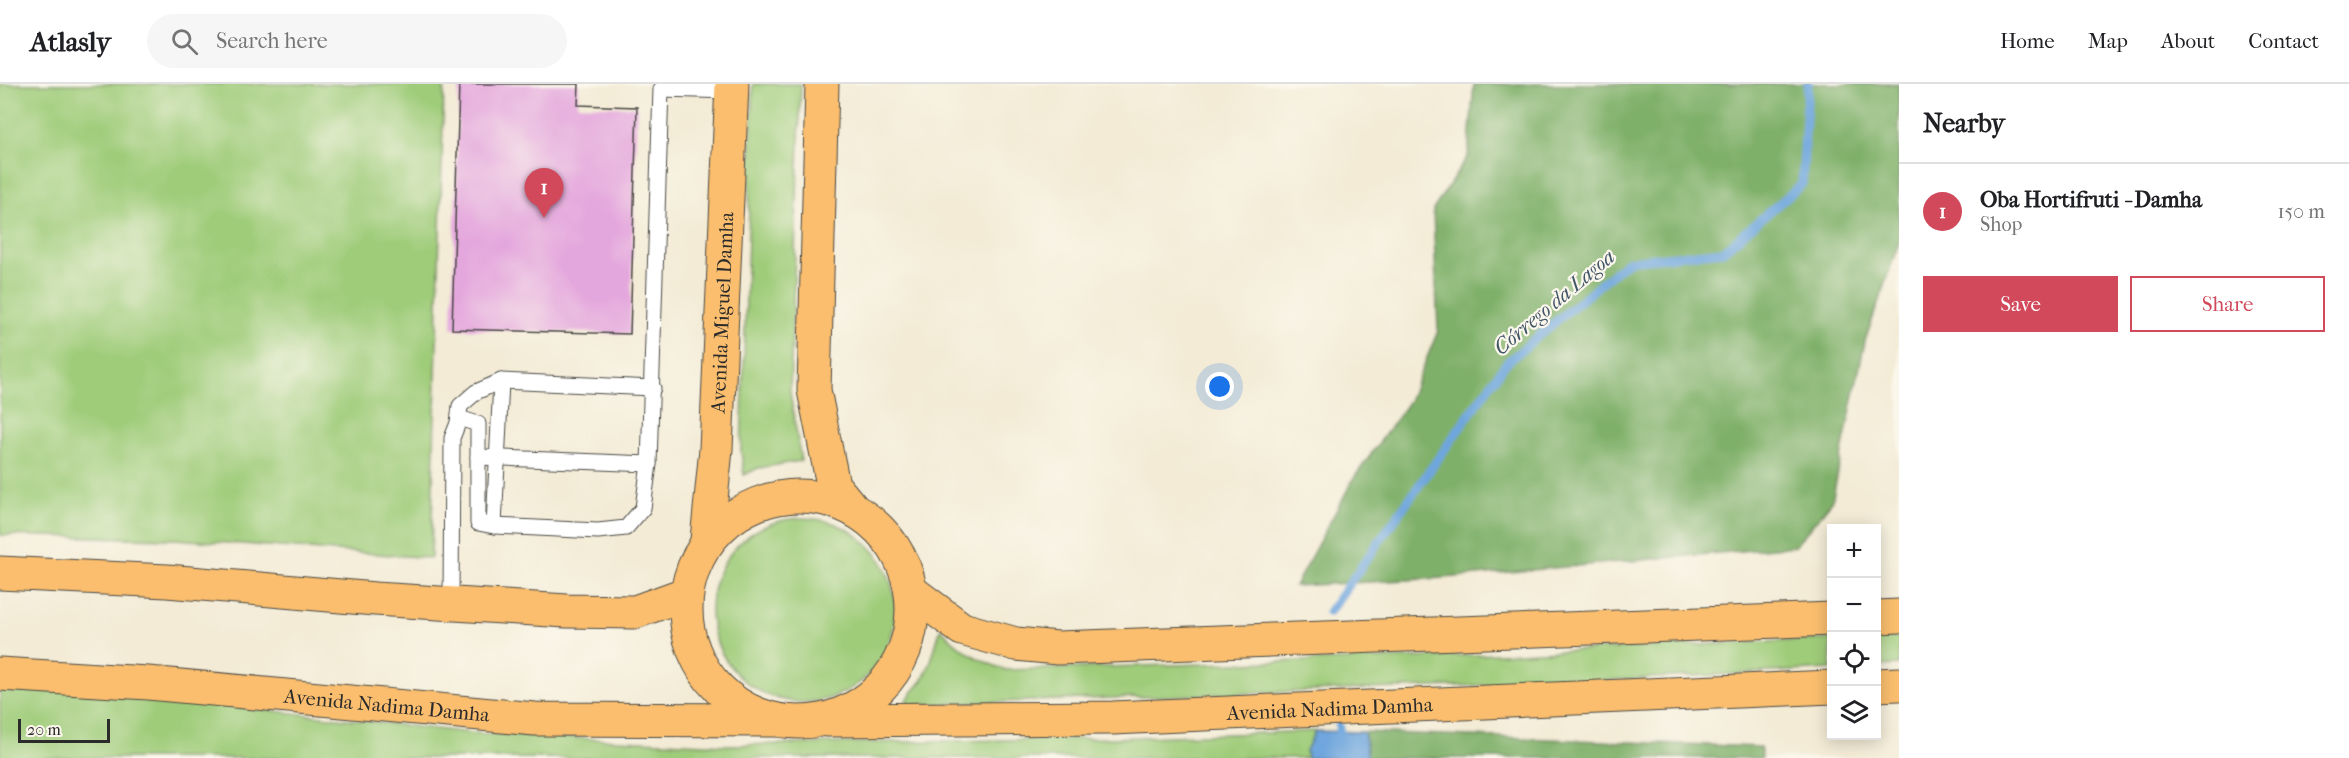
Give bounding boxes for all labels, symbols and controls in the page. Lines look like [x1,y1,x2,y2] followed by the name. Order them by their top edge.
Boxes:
[147,14,567,68] search box
[30,25,111,58] text: Atlasly
[168,25,201,58] icon: search
[216,28,328,54] text: Search here
[2000,29,2055,53] text: Home
[2088,29,2128,53] text: Map
[2161,29,2215,53] text: About
[2248,29,2319,53] text: Contact
[1923,108,2005,139] text: Nearby
[524,168,564,218] pin: 1
[1980,187,2202,213] text: Oba Hortifruti - Damha
[1939,200,1946,223] text: 1
[2277,200,2325,223] text: 150 m
[706,211,738,415] street label: Avenida Miguel Damha
[1980,213,2022,236] text: Shop
[1489,245,1619,359] water label: Córrego da Lagoa
[1923,276,2118,332] button: Save
[2130,276,2325,332] button: Share
[1205,372,1234,401] your location
[1827,524,1881,740] map controls
[1827,524,1881,578] button: +
[1827,578,1881,632] button: −
[1827,632,1881,686] button: locate
[282,684,491,726] street label: Avenida Nadima Damha
[1827,686,1881,740] button: layers
[1225,693,1434,725] street label: Avenida Nadima Damha
[18,716,110,744] scale bar
[27,720,61,739] text: 20 m

